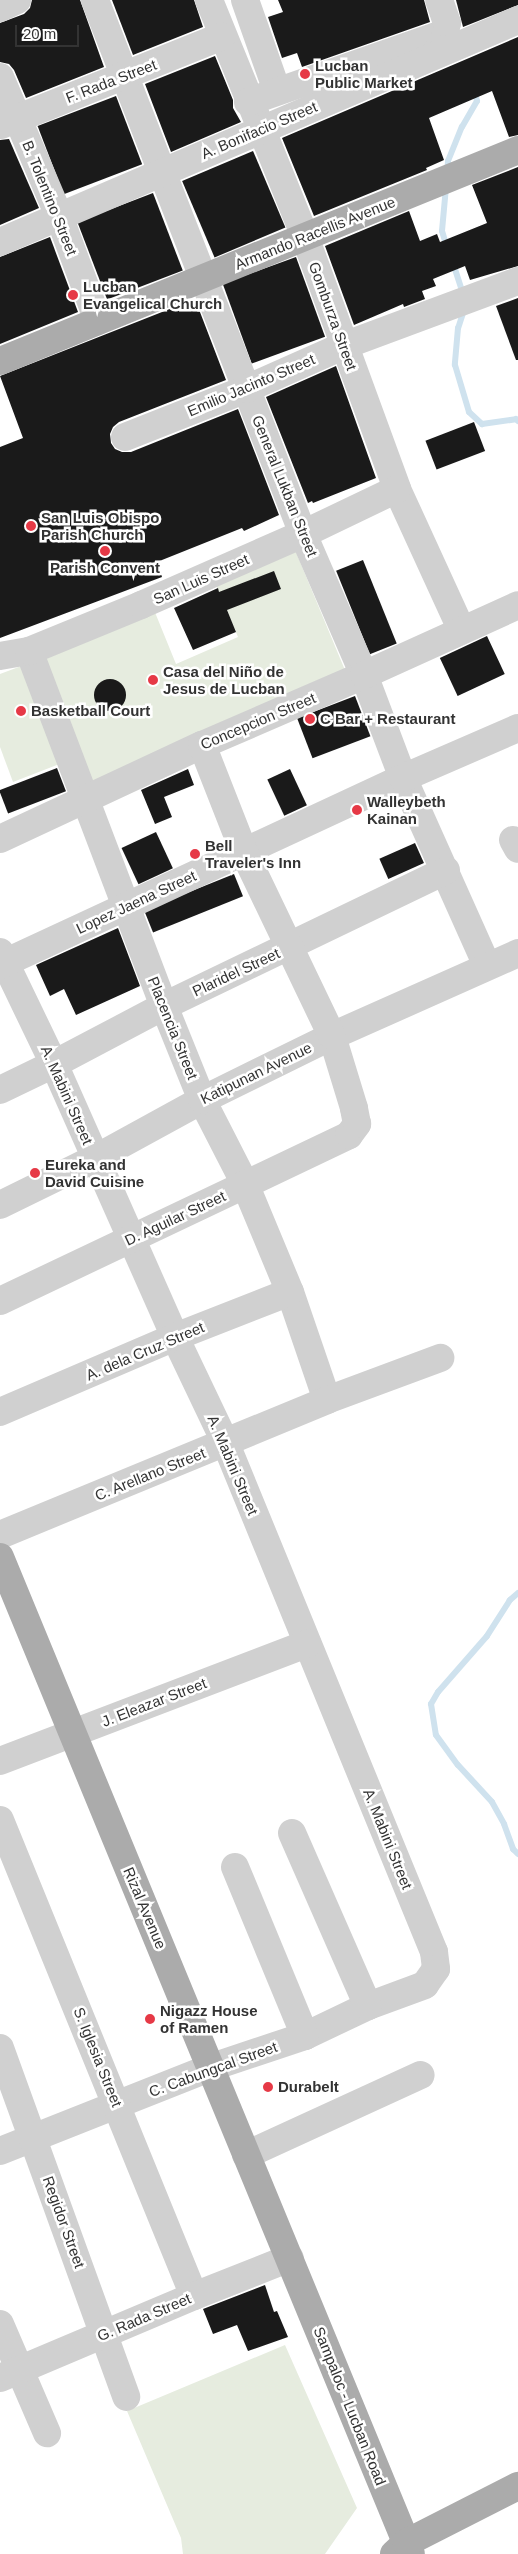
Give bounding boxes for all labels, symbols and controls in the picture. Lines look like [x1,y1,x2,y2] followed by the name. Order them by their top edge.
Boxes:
[18,15,81,47] scale bar
[23,25,56,42] text: 20 m
[63,55,159,107] street label: F. Rada Street
[315,56,413,91] place label: Lucban Public Market
[299,68,311,80] marker: Lucban Public Market
[198,97,320,163] street label: A. Bonifacio Street
[19,138,81,258] street label: B. Tolentino Street
[232,192,398,274] street label: Armando Racellis Avenue
[305,259,361,373] street label: Gomburza Street
[83,277,222,312] place label: Lucban Evangelical Church
[67,289,79,301] marker: Lucban Evangelical Church
[185,350,317,420] street label: Emilio Jacinto Street
[248,413,322,559] street label: General Lukban Street
[41,508,159,543] place label: San Luis Obispo Parish Church
[25,520,37,532] marker: San Luis Obispo Parish Church
[99,545,111,557] marker: Parish Convent
[150,550,252,608] street label: San Luis Street
[50,559,160,577] place label: Parish Convent
[163,662,285,697] place label: Casa del Niño de Jesus de Lucban
[147,674,159,686] marker: Casa del Niño de Jesus de Lucban
[198,689,318,753] street label: Concepcion Street
[31,702,150,720] place label: Basketball Court
[15,705,27,717] marker: Basketball Court
[320,710,455,728] place label: C Bar + Restaurant
[304,713,316,725] marker: C Bar + Restaurant
[367,792,446,827] place label: Walleybeth Kainan
[351,804,363,816] marker: Walleybeth Kainan
[205,836,301,871] place label: Bell Traveler's Inn
[189,848,201,860] marker: Bell Traveler's Inn
[73,866,199,938] street label: Lopez Jaena Street
[190,944,282,1000] street label: Plaridel Street
[144,974,202,1082] street label: Placencia Street
[197,1038,315,1108] street label: Katipunan Avenue
[37,1043,97,1147] street label: A. Mabini Street
[45,1155,144,1190] place label: Eureka and David Cuisine
[29,1167,41,1179] marker: Eureka and David Cuisine
[121,1187,229,1249] street label: D. Aguilar Street
[83,1318,207,1384] street label: A. dela Cruz Street
[204,1412,262,1518] street label: A. Mabini Street
[92,1443,208,1505] street label: C. Arellano Street
[99,1674,209,1730] street label: J. Eleazar Street
[360,1786,416,1892] street label: A. Mabini Street
[120,1864,170,1952] street label: Rizal Avenue
[160,2001,258,2036] place label: Nigazz House of Ramen
[70,2005,126,2109] street label: S. Iglesia Street
[144,2013,156,2025] marker: Nigazz House of Ramen
[146,2037,280,2101] street label: C. Cabungcal Street
[278,2078,339,2096] place label: Durabelt
[262,2081,274,2093] marker: Durabelt
[39,2173,89,2271] street label: Regidor Street
[94,2289,194,2345] street label: G. Rada Street
[310,2324,390,2488] street label: Sampaloc - Lucban Road

